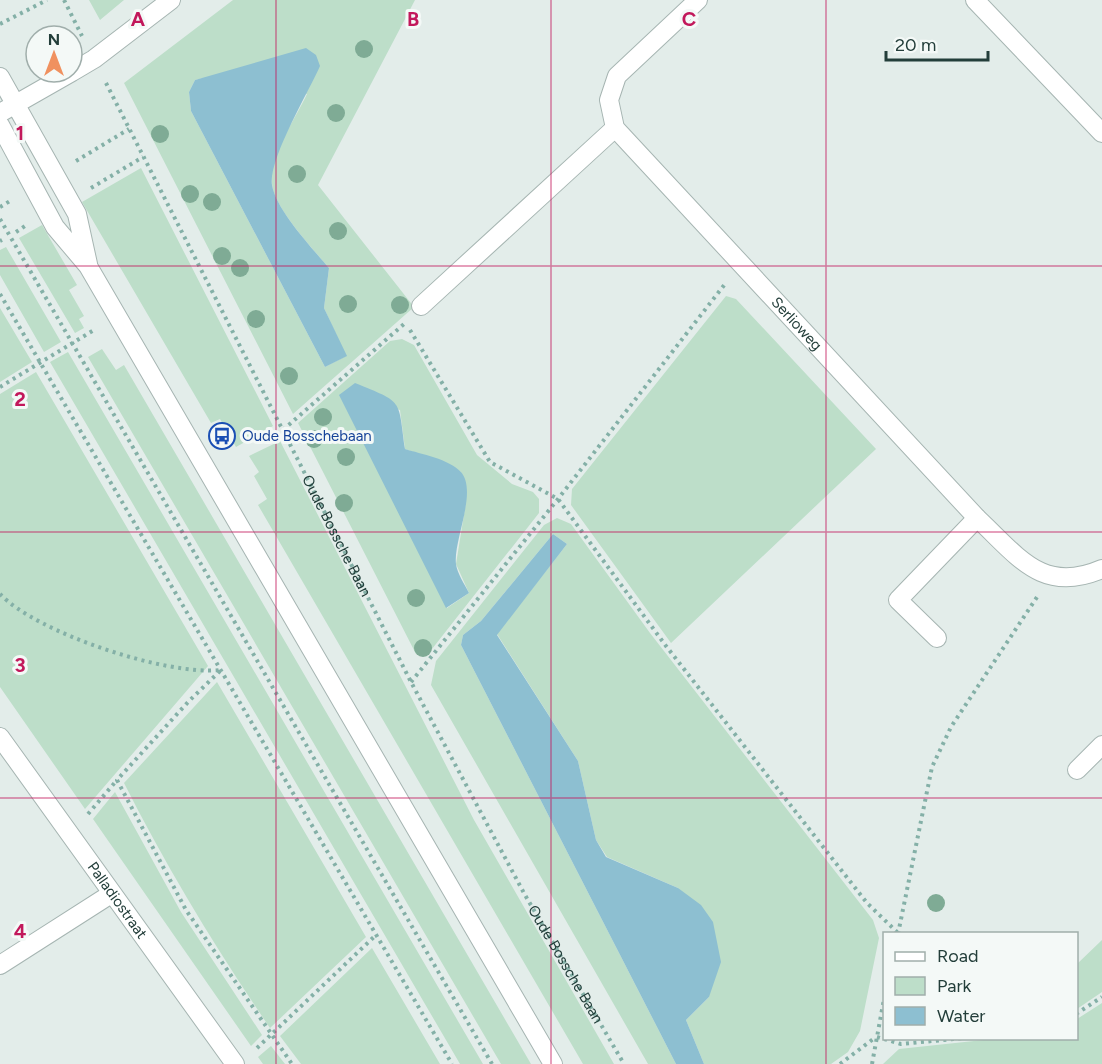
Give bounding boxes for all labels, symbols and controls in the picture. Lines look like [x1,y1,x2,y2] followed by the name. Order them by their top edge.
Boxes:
[131,7,146,31] text: A
[407,7,419,31] text: B
[682,7,696,31] text: C
[24,24,84,84] north arrow
[886,24,988,62] scale bar
[48,30,60,49] text: N
[895,34,936,56] text: 20 m
[16,121,24,145] text: 1
[767,293,826,354] street label: Serlioweg
[14,387,26,411] text: 2
[207,421,237,451] bus stop icon: Oude Bosschebaan
[242,427,372,445] place label: Oude Bosschebaan
[298,472,375,599] street label: Oude Bossche Baan
[14,653,26,677] text: 3
[84,858,151,942] street label: Palladiostraat
[524,902,607,1027] street label: Oude Bossche Baan
[14,919,27,943] text: 4
[883,932,1078,1040] legend
[937,945,978,967] text: Road
[937,975,972,997] text: Park
[937,1005,985,1027] text: Water

